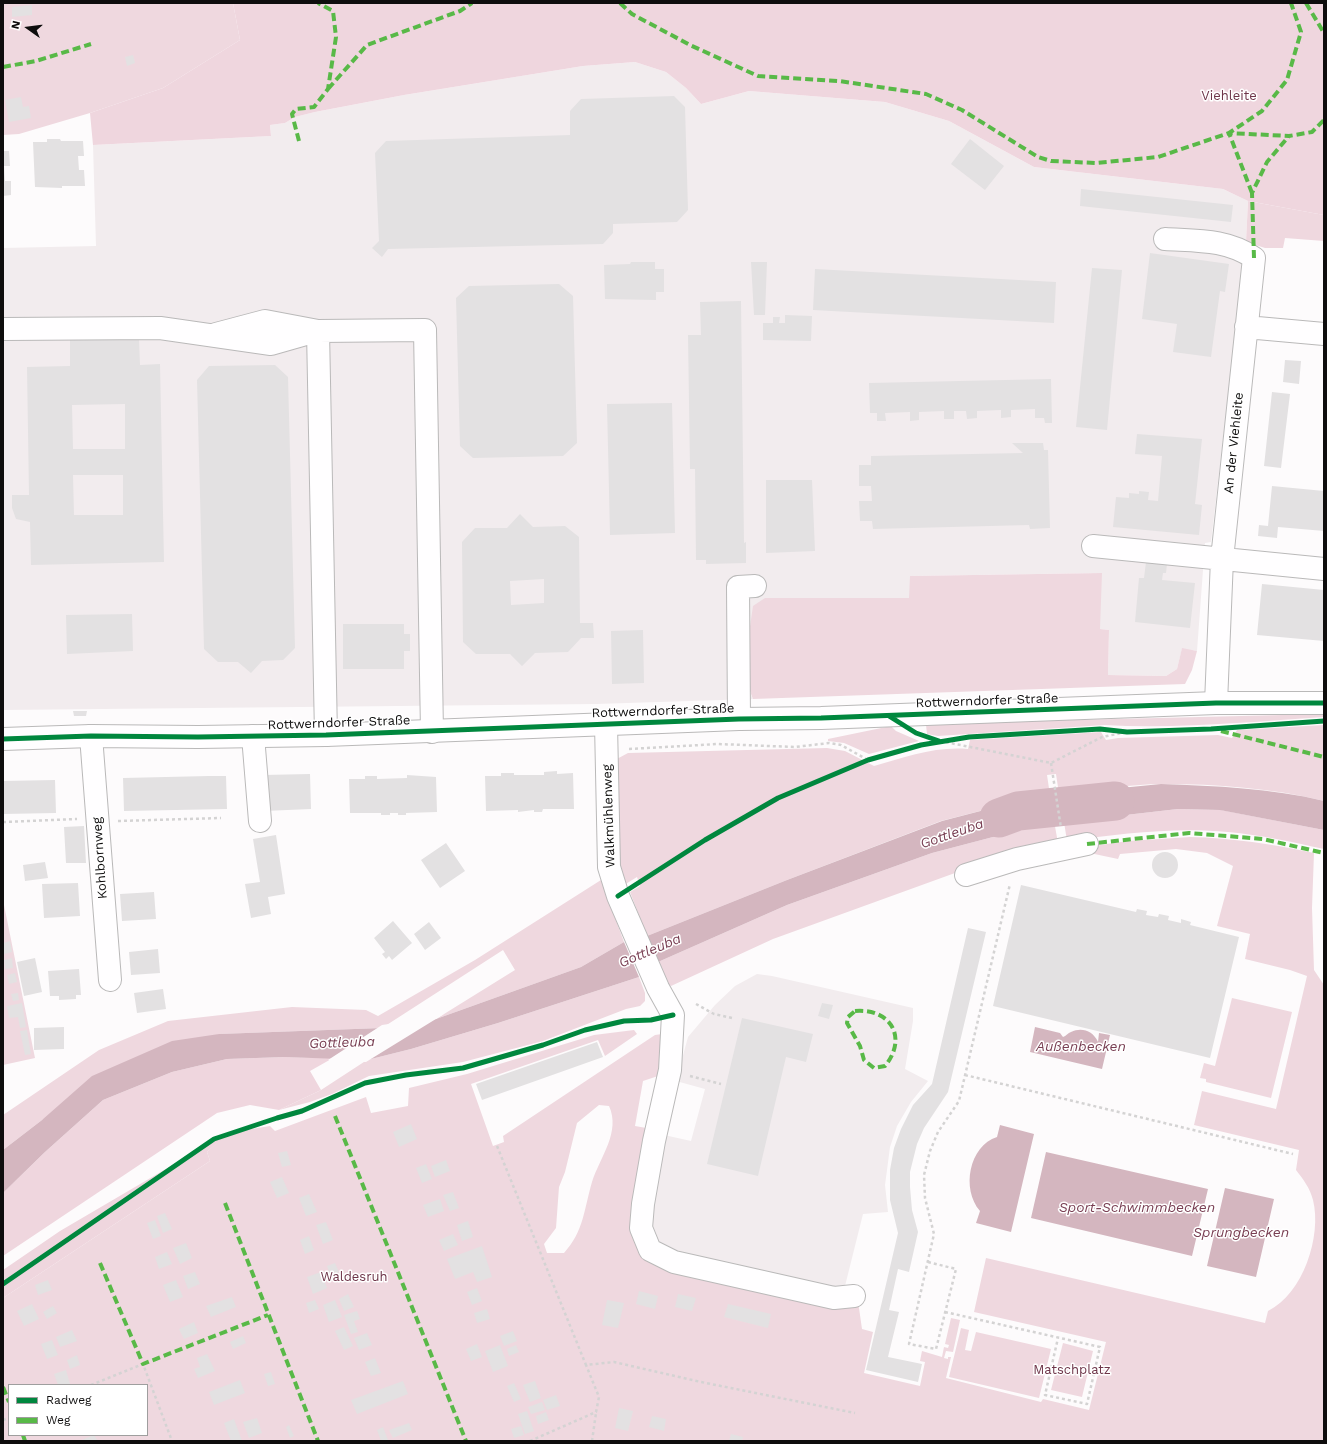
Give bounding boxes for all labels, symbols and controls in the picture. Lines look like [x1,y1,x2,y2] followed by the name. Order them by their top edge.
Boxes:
[8,8,48,48] north arrow
[9,19,23,31] text: N
[1201,88,1257,104] park label: Viehleite
[1221,392,1247,494] street label: An der Viehleite
[915,691,1059,711] street label: Rottwerndorfer Straße
[591,701,735,721] street label: Rottwerndorfer Straße
[267,713,411,733] street label: Rottwerndorfer Straße
[599,764,619,868] street label: Walkmühlenweg
[918,815,986,853] water label: Gottleuba
[89,817,111,899] street label: Kohlbornweg
[616,930,684,972] water label: Gottleuba
[309,1033,375,1053] water label: Gottleuba
[1036,1039,1126,1055] water label: Außenbecken
[1059,1200,1215,1216] water label: Sport-Schwimmbecken
[1193,1225,1289,1241] water label: Sprungbecken
[320,1269,388,1285] park label: Waldesruh
[1033,1362,1111,1378] park label: Matschplatz
[8,1384,148,1436] legend
[46,1393,91,1407] text: Radweg
[46,1413,70,1427] text: Weg

